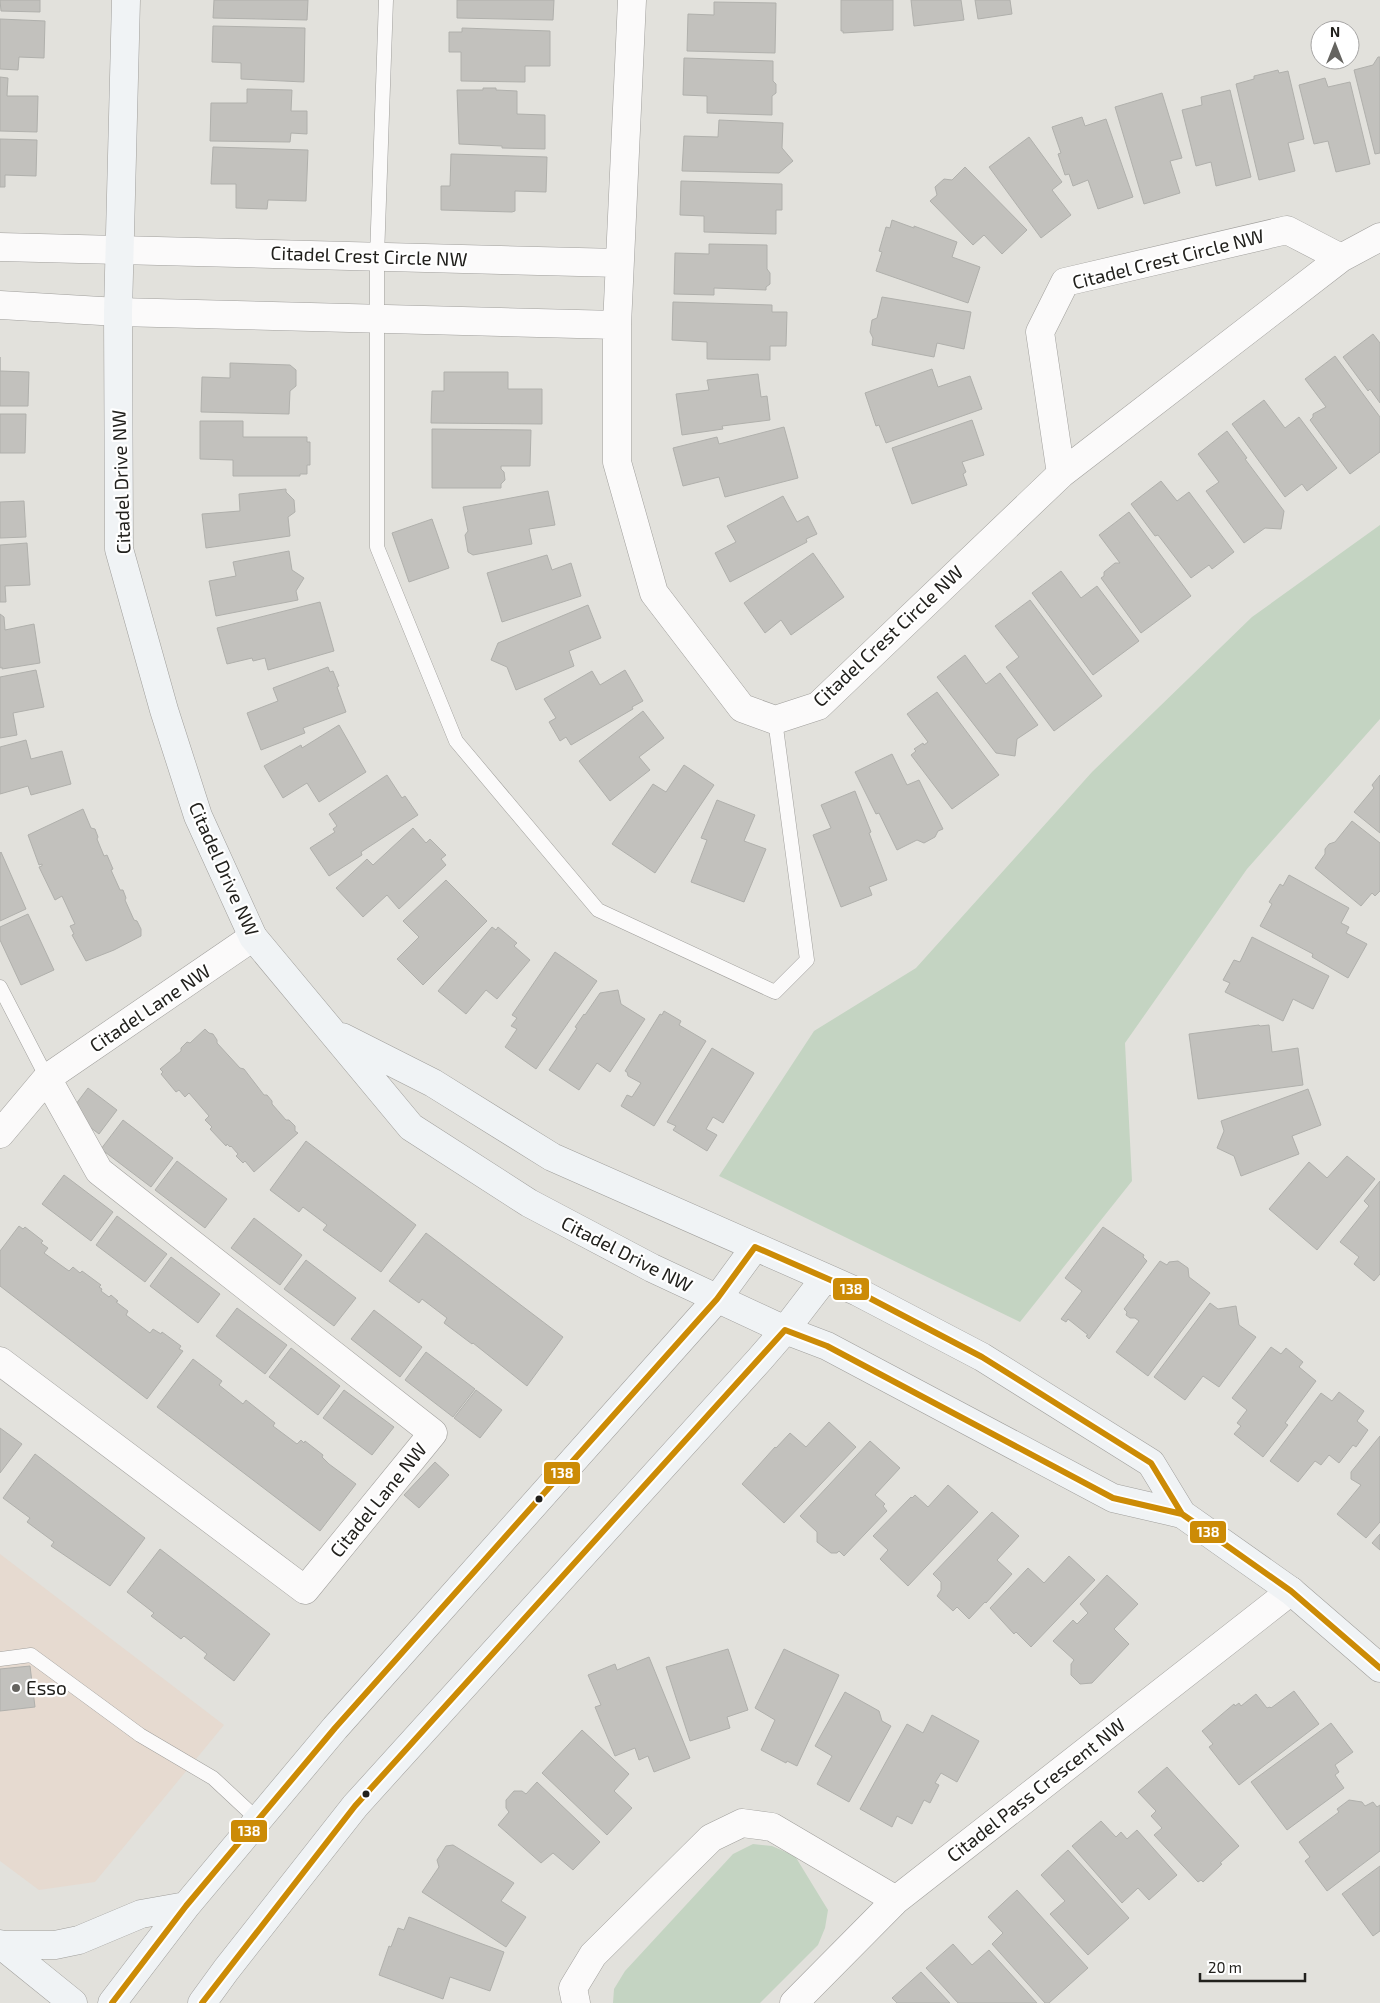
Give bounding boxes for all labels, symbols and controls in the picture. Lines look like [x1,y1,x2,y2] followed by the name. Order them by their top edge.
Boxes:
[1310,20,1360,70] north arrow
[1330,23,1340,40] text: N
[1070,224,1266,293] street label: Citadel Crest Circle NW
[270,241,468,270] street label: Citadel Crest Circle NW
[106,409,135,555] street label: Citadel Drive NW
[808,560,968,711] street label: Citadel Crest Circle NW
[185,798,264,939] street label: Citadel Drive NW
[85,959,215,1056] street label: Citadel Lane NW
[558,1211,697,1297] street label: Citadel Drive NW
[832,1277,870,1301] line badge: 138
[840,1280,862,1297] text: 138
[324,1438,431,1562] street label: Citadel Lane NW
[543,1461,581,1485] line badge: 138
[551,1464,573,1481] text: 138
[534,1494,544,1504] unlabelled marker
[1189,1520,1227,1544] line badge: 138
[1197,1523,1219,1540] text: 138
[26,1676,67,1699] place label: Esso
[10,1682,22,1694] marker: Esso
[942,1713,1130,1866] street label: Citadel Pass Crescent NW
[361,1789,371,1799] unlabelled marker
[230,1819,268,1843] line badge: 138
[238,1822,260,1839] text: 138
[1200,1950,1305,1982] scale bar
[1208,1958,1242,1976] text: 20 m

